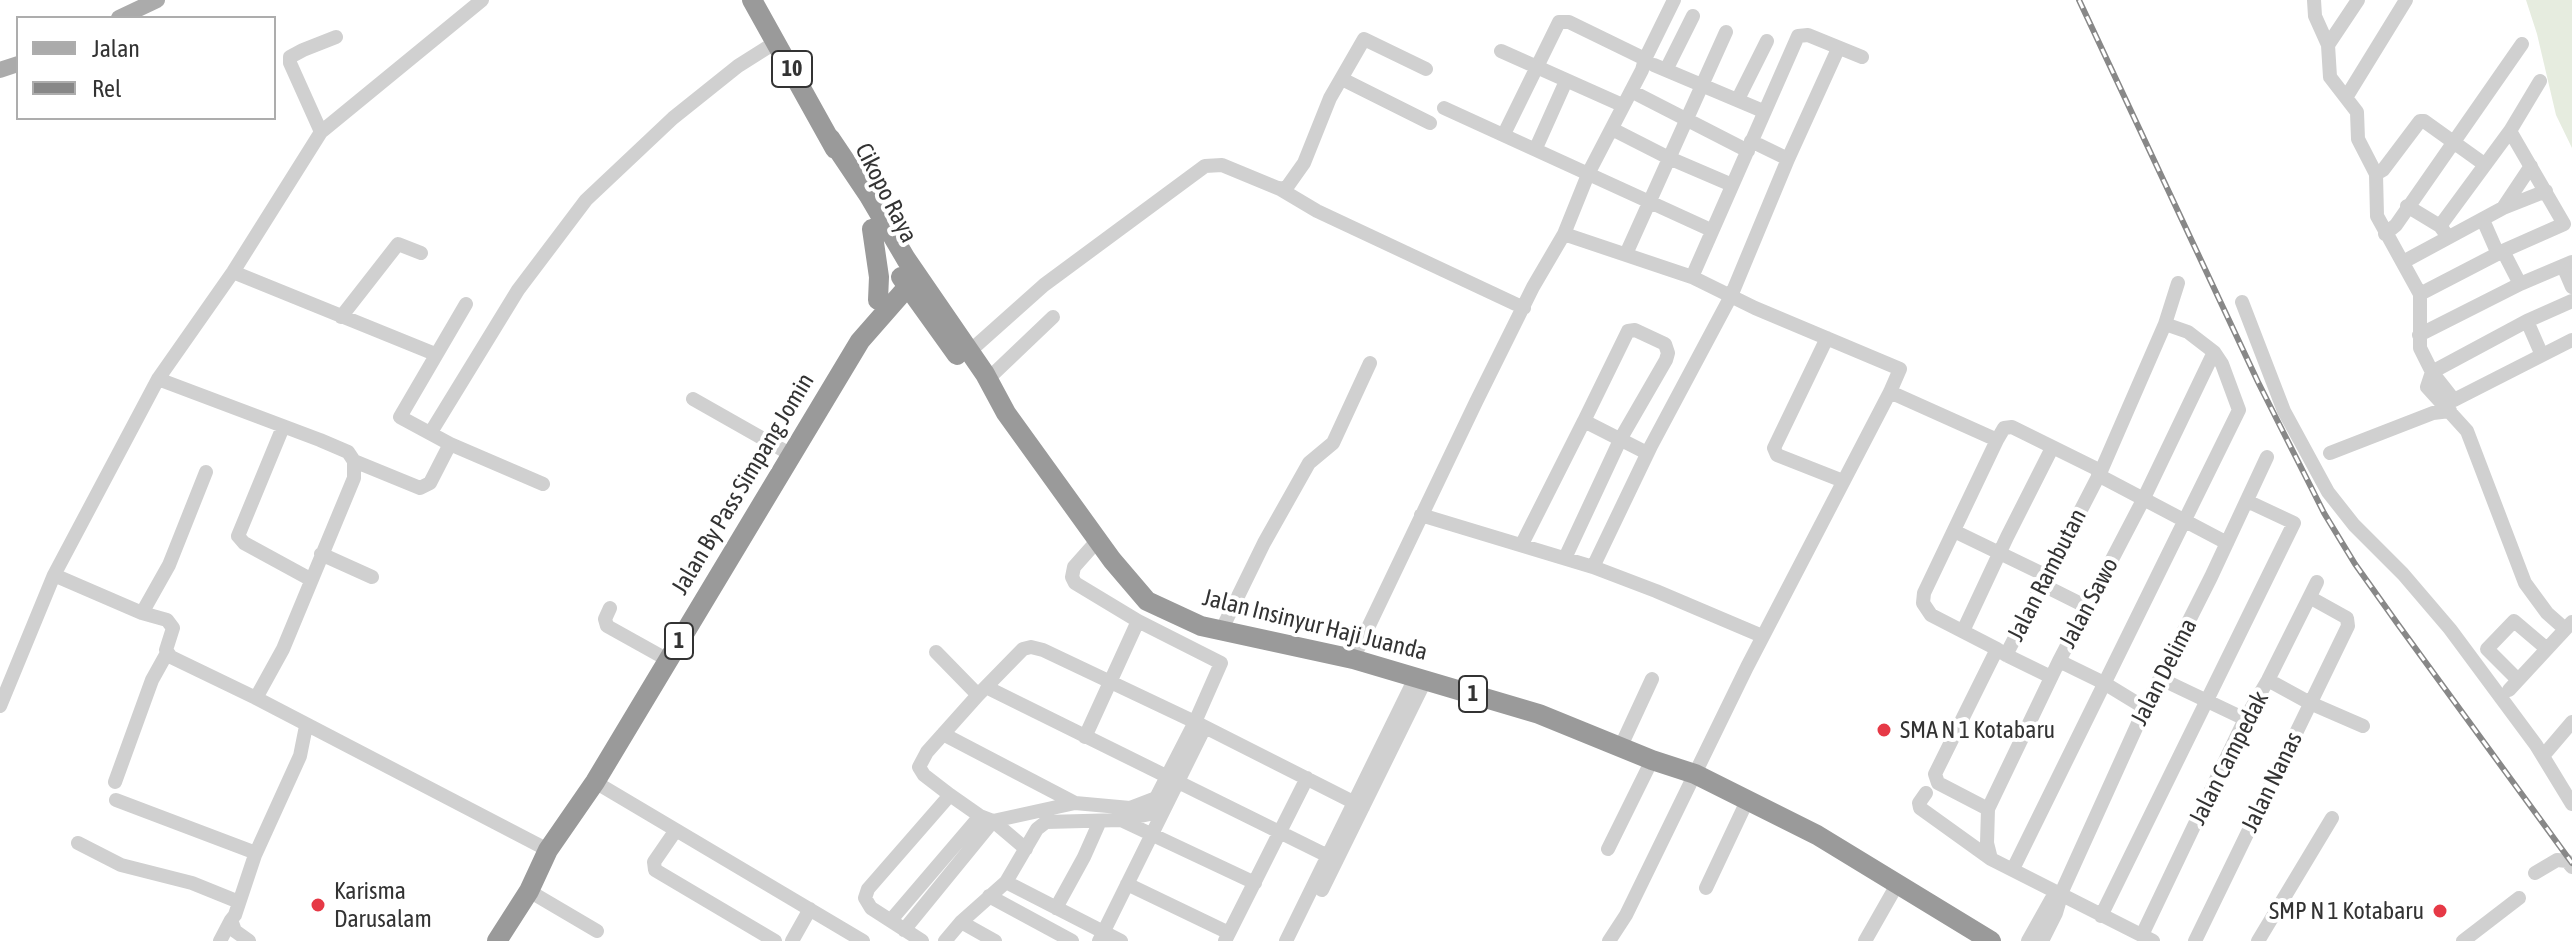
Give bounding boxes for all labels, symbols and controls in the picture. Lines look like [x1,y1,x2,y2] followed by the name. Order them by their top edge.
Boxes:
[16,16,276,120] legend
[92,35,140,62] text: Jalan
[772,51,812,87] road number: 10
[92,75,121,102] text: Rel
[849,139,923,247] street label: Cikopo Raya
[666,368,820,600] street label: Jalan By Pass Simpang Jomin
[2001,504,2093,646] street label: Jalan Rambutan
[2053,553,2125,653] street label: Jalan Sawo
[1200,583,1430,667] street label: Jalan Insinyur Haji Juanda
[2125,614,2203,730] street label: Jalan Delima
[665,623,693,659] road number: 1
[1459,676,1487,712] road number: 1
[2183,687,2275,829] street label: Jalan Campedak
[1900,716,2055,744] place label: SMA N 1 Kotabaru
[1875,721,1893,739] marker: SMA N 1 Kotabaru
[2235,727,2309,837] street label: Jalan Nanas
[334,877,432,933] place label: Karisma Darusalam
[309,896,327,914] marker: Karisma Darusalam
[2269,897,2424,925] place label: SMP N 1 Kotabaru
[2431,902,2449,920] marker: SMP N 1 Kotabaru

